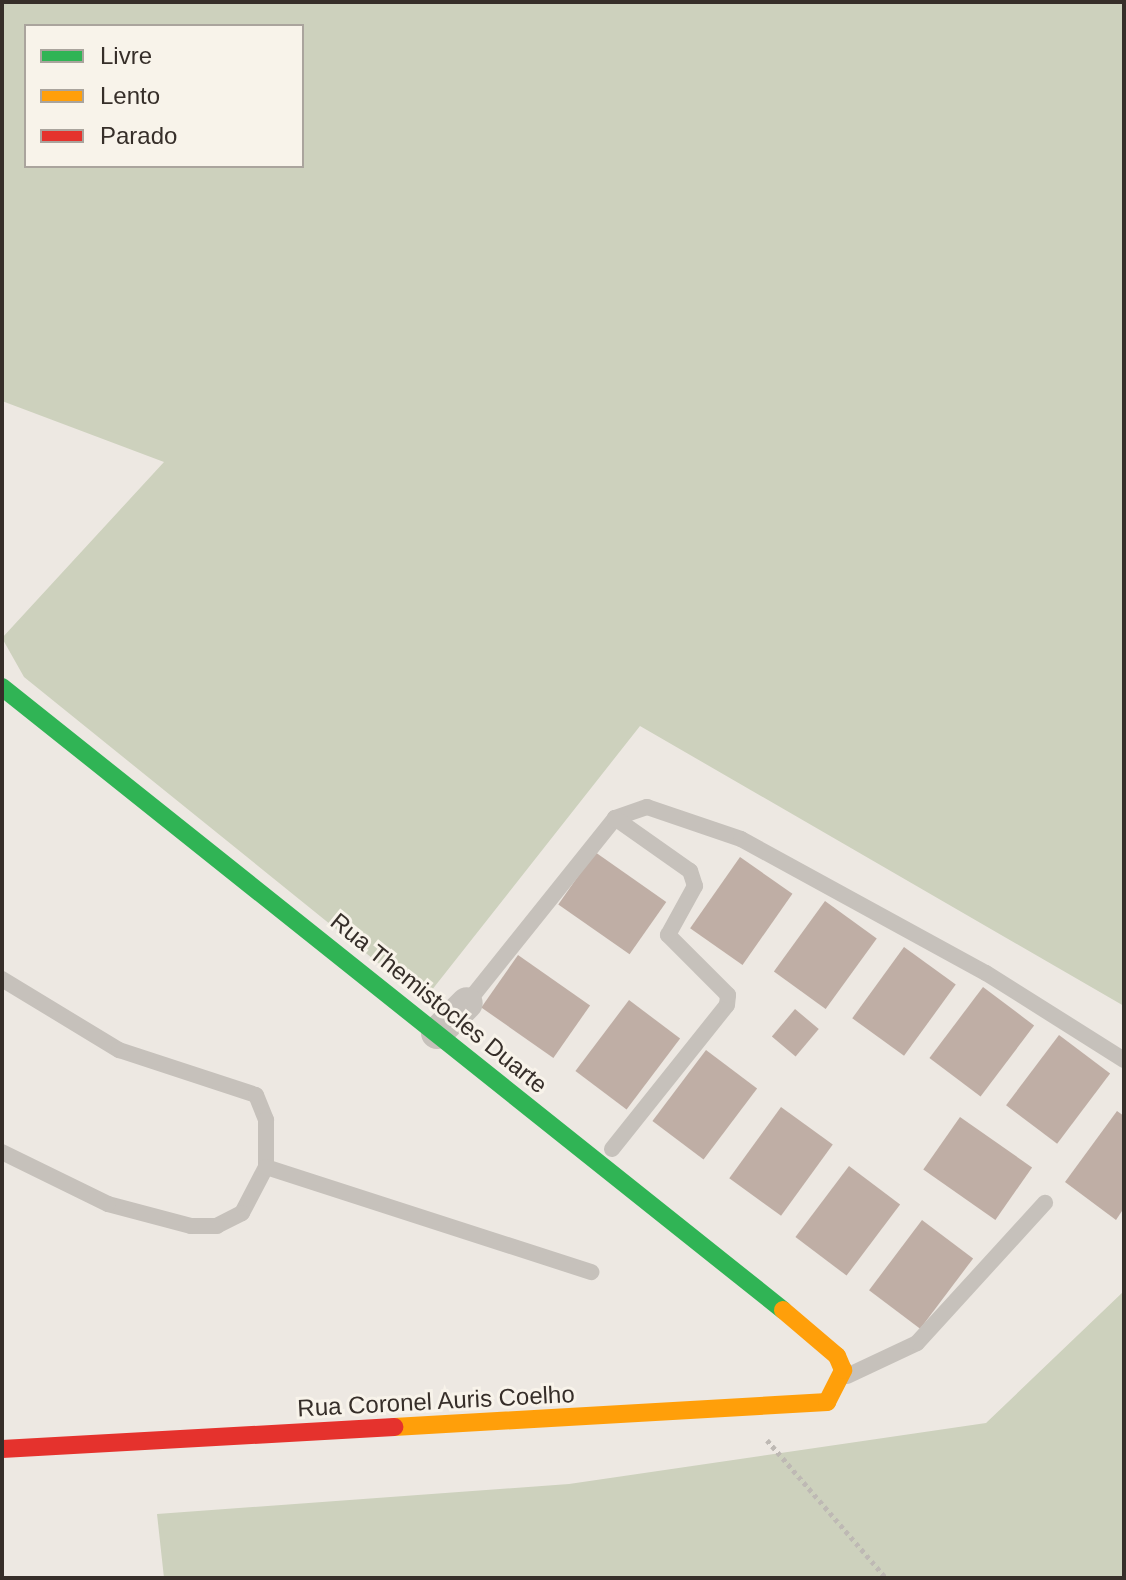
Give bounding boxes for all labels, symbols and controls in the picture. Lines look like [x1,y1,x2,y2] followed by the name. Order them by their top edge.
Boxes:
[24,24,304,168] legend
[100,42,152,69] text: Livre
[100,82,160,109] text: Lento
[100,122,177,149] text: Parado
[325,907,553,1099] street label: Rua Themistocles Duarte
[296,1379,576,1423] street label: Rua Coronel Auris Coelho

